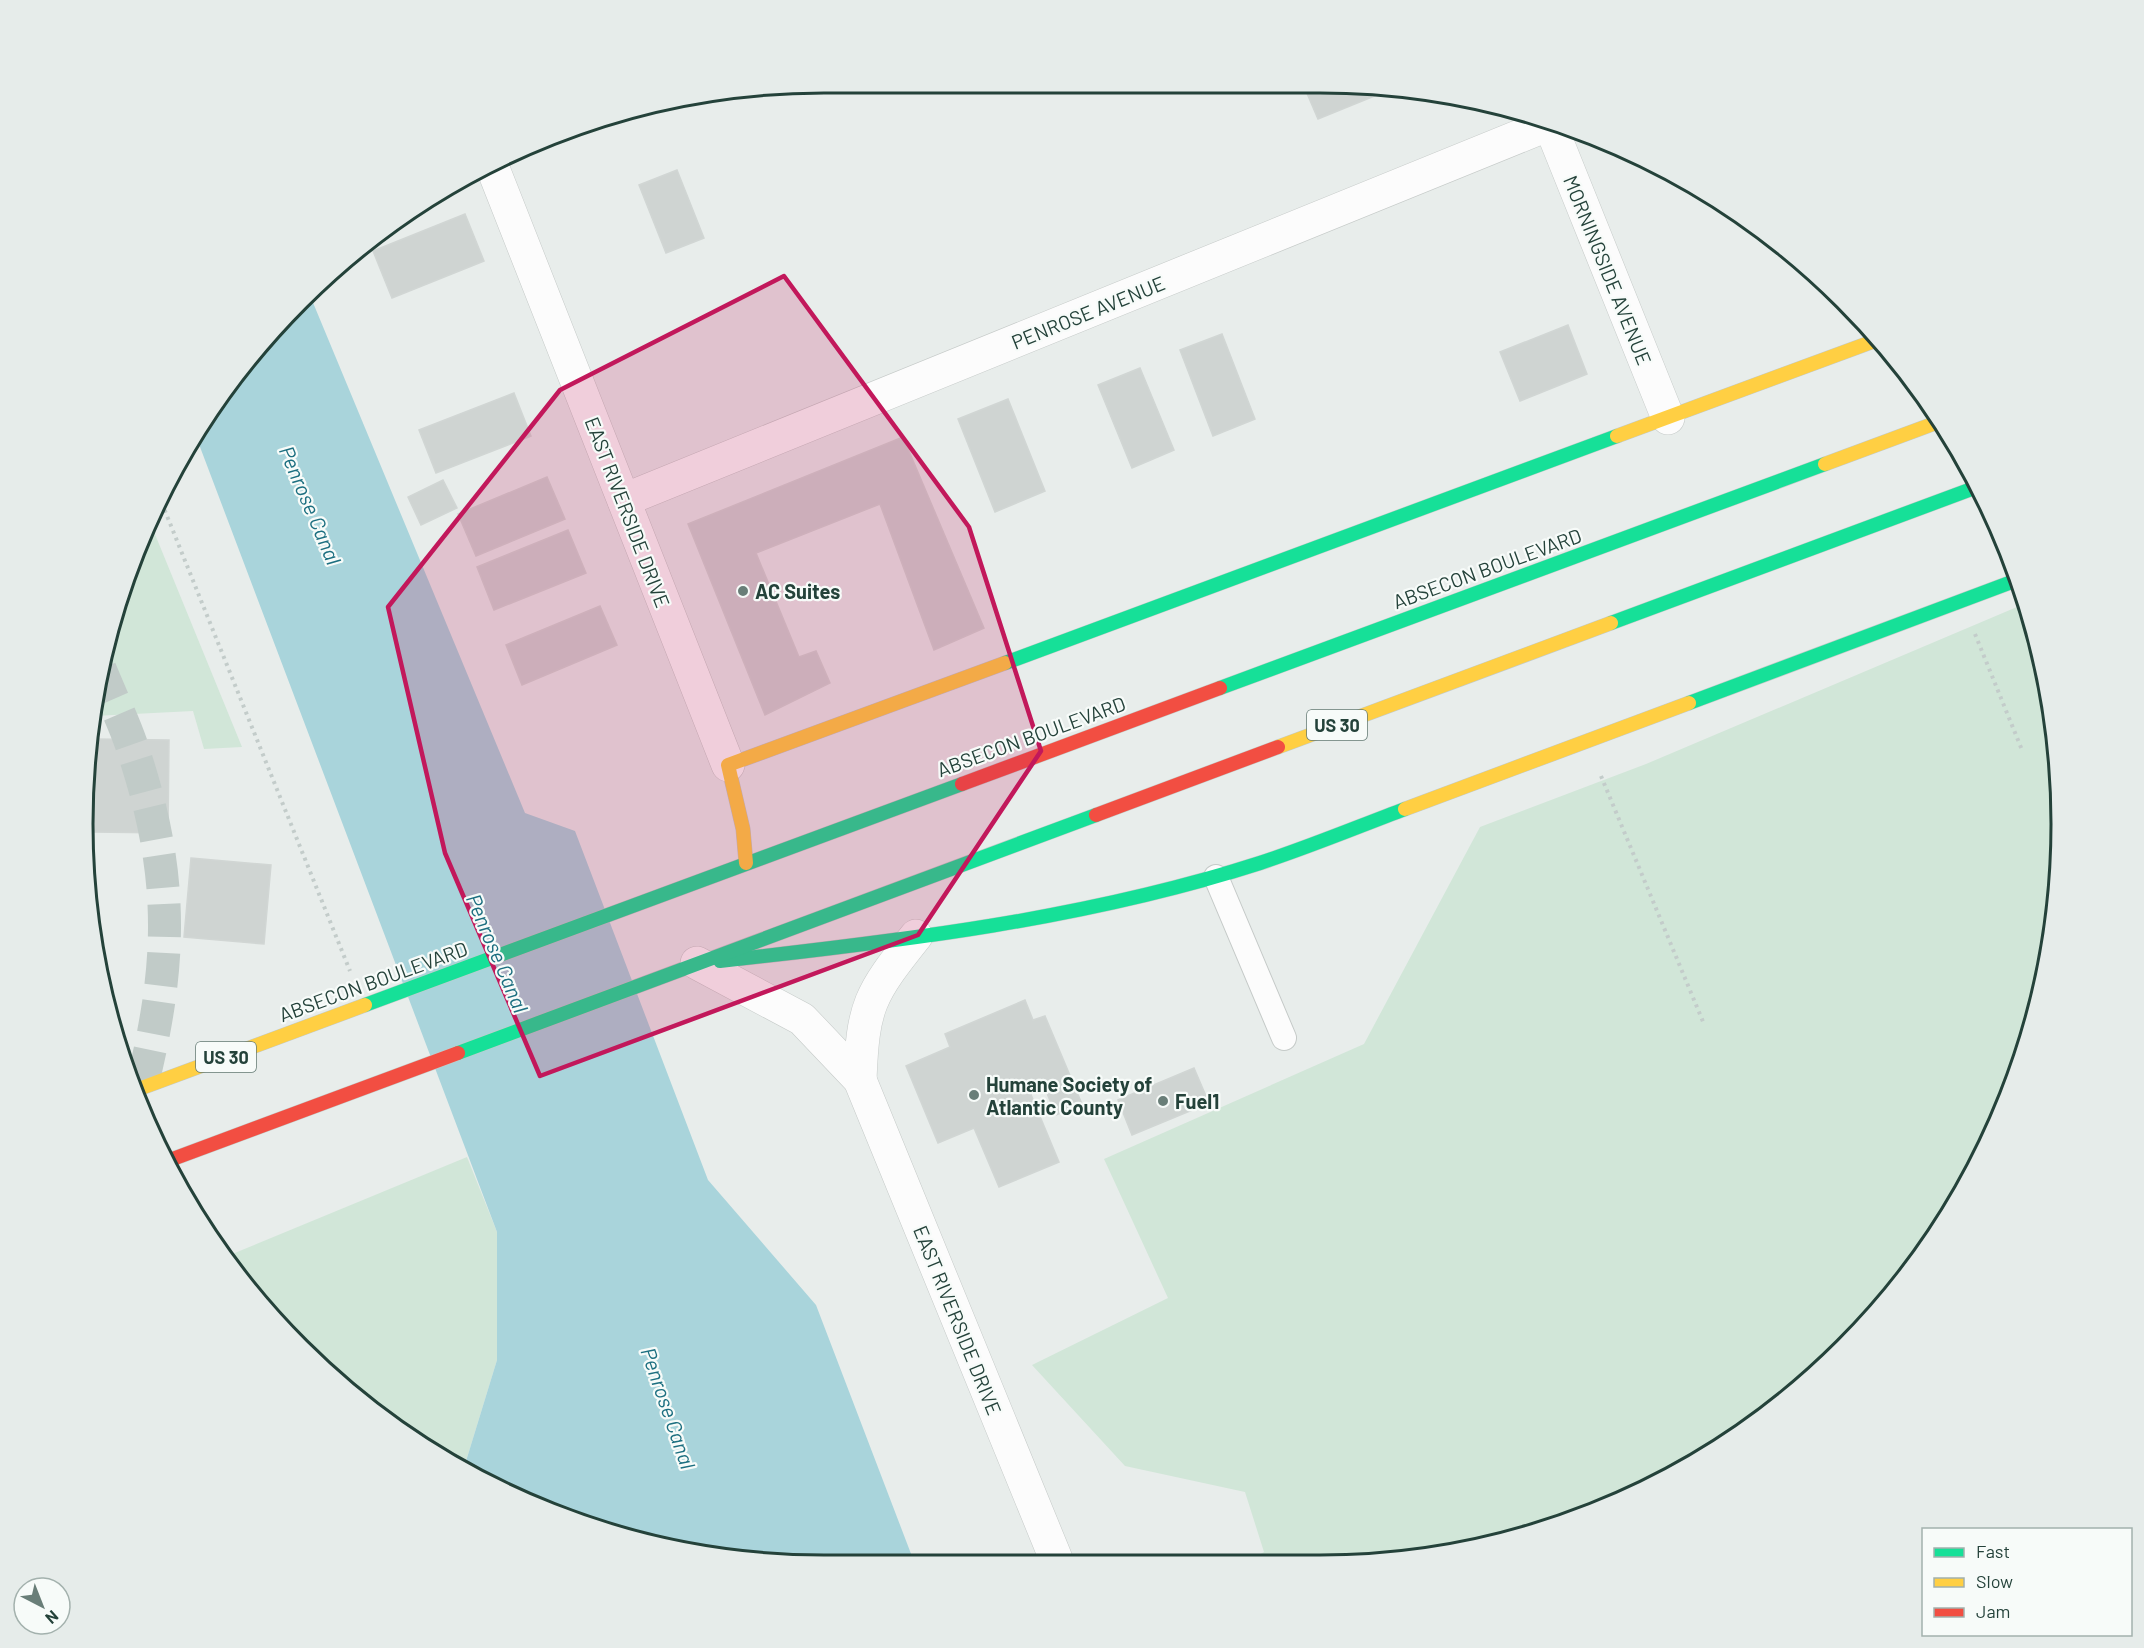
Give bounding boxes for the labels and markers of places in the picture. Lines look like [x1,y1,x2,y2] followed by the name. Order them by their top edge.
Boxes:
[755,579,840,603] place label: AC Suites
[736,584,750,598] marker: AC Suites
[986,1072,1153,1119] place label: Humane Society of Atlantic County
[967,1088,981,1102] marker: Humane Society of Atlantic County
[1175,1089,1219,1113] place label: Fuel1
[1156,1094,1170,1108] marker: Fuel1

